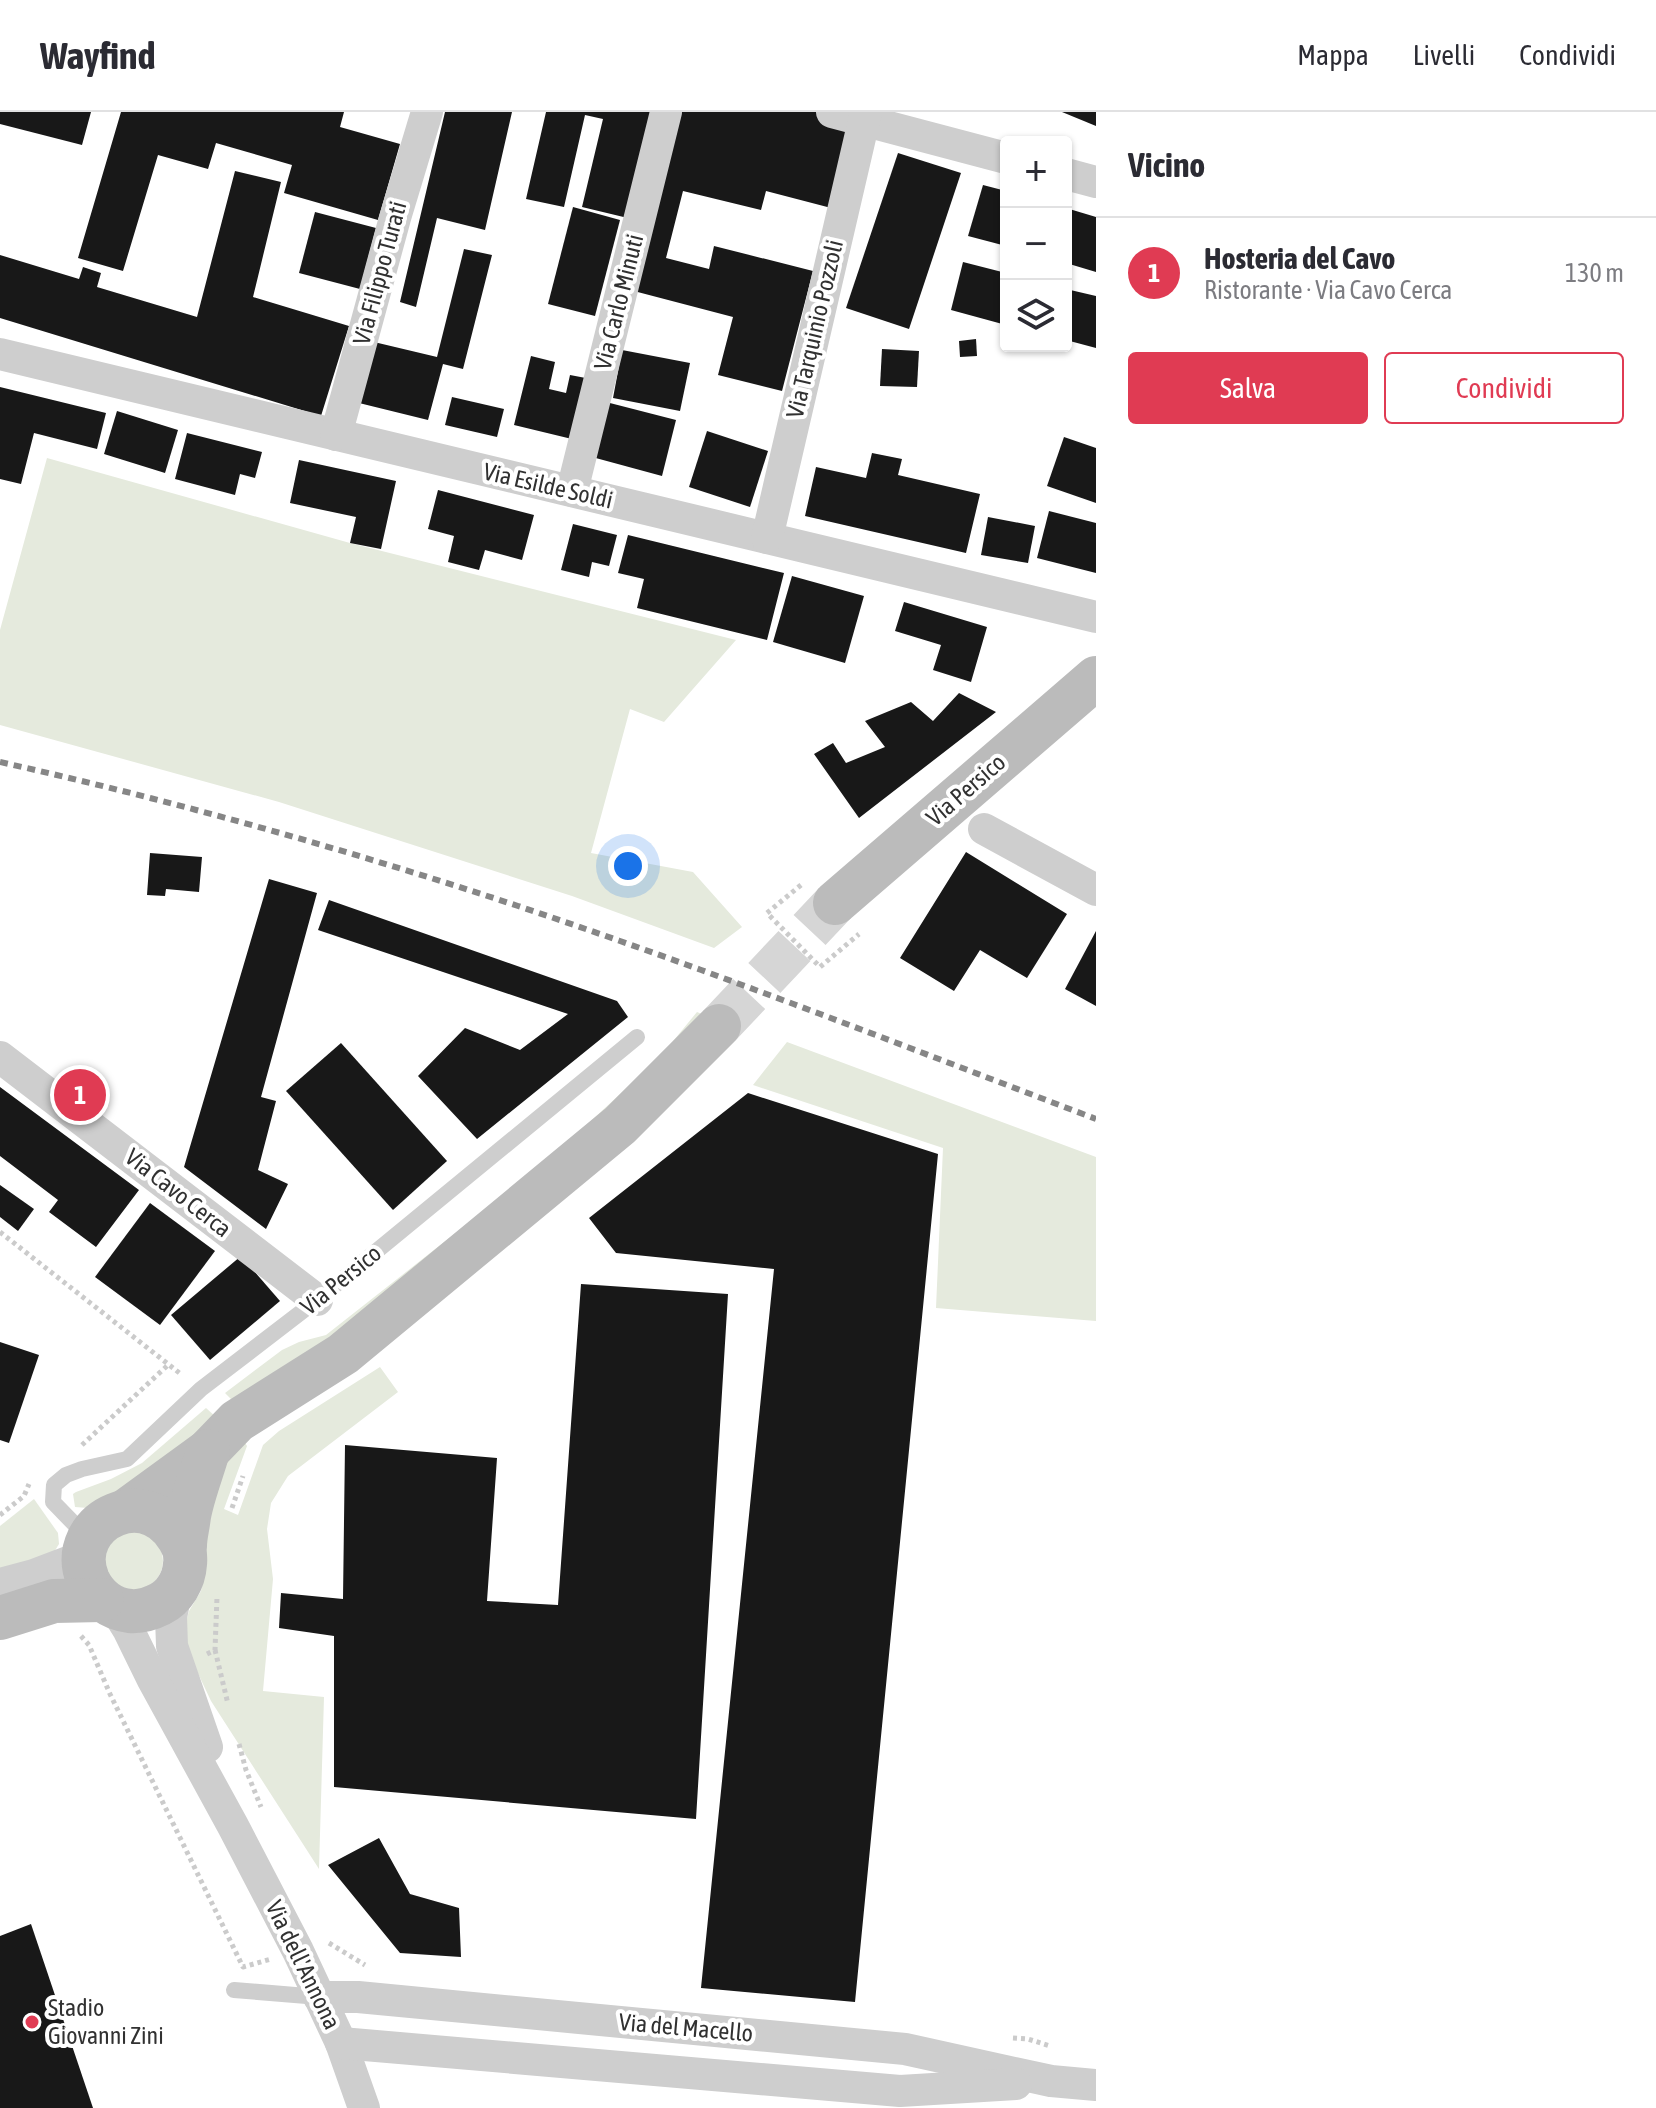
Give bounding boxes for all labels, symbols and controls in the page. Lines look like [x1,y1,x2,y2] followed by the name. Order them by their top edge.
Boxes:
[40,34,155,77] text: Wayfind
[1297,39,1369,71] text: Mappa
[1413,39,1475,71] text: Livelli
[1519,39,1616,71] text: Condividi
[1000,136,1072,352] map controls
[1000,136,1072,208] button: +
[1128,145,1205,184] text: Vicino
[347,198,412,347] street label: Via Filippo Turati
[1000,208,1072,280] button: −
[589,231,648,372] street label: Via Carlo Minuti
[781,237,848,421] street label: Via Tarquinio Pozzoli
[1204,241,1395,275] text: Hosteria del Cavo
[1148,258,1160,288] text: 1
[1565,258,1624,288] text: 130 m
[1204,275,1452,305] text: Ristorante · Via Cavo Cerca
[1000,280,1072,352] button: layers
[1128,352,1368,424] button: Salva
[1384,352,1624,424] button: Condividi
[481,458,615,514] street label: Via Esilde Soldi
[921,748,1011,831] street label: Via Persico
[608,846,648,886] your location
[54,1065,106,1125] pin: 1
[120,1143,237,1242] street label: Via Cavo Cerca
[295,1239,386,1320] street label: Via Persico
[261,1896,346,2034] street label: Via dell'Annona
[48,1994,164,2049] place label: Stadio Giovanni Zini
[618,2008,754,2047] street label: Via del Macello
[23,2013,41,2031] marker: Stadio Giovanni Zini

